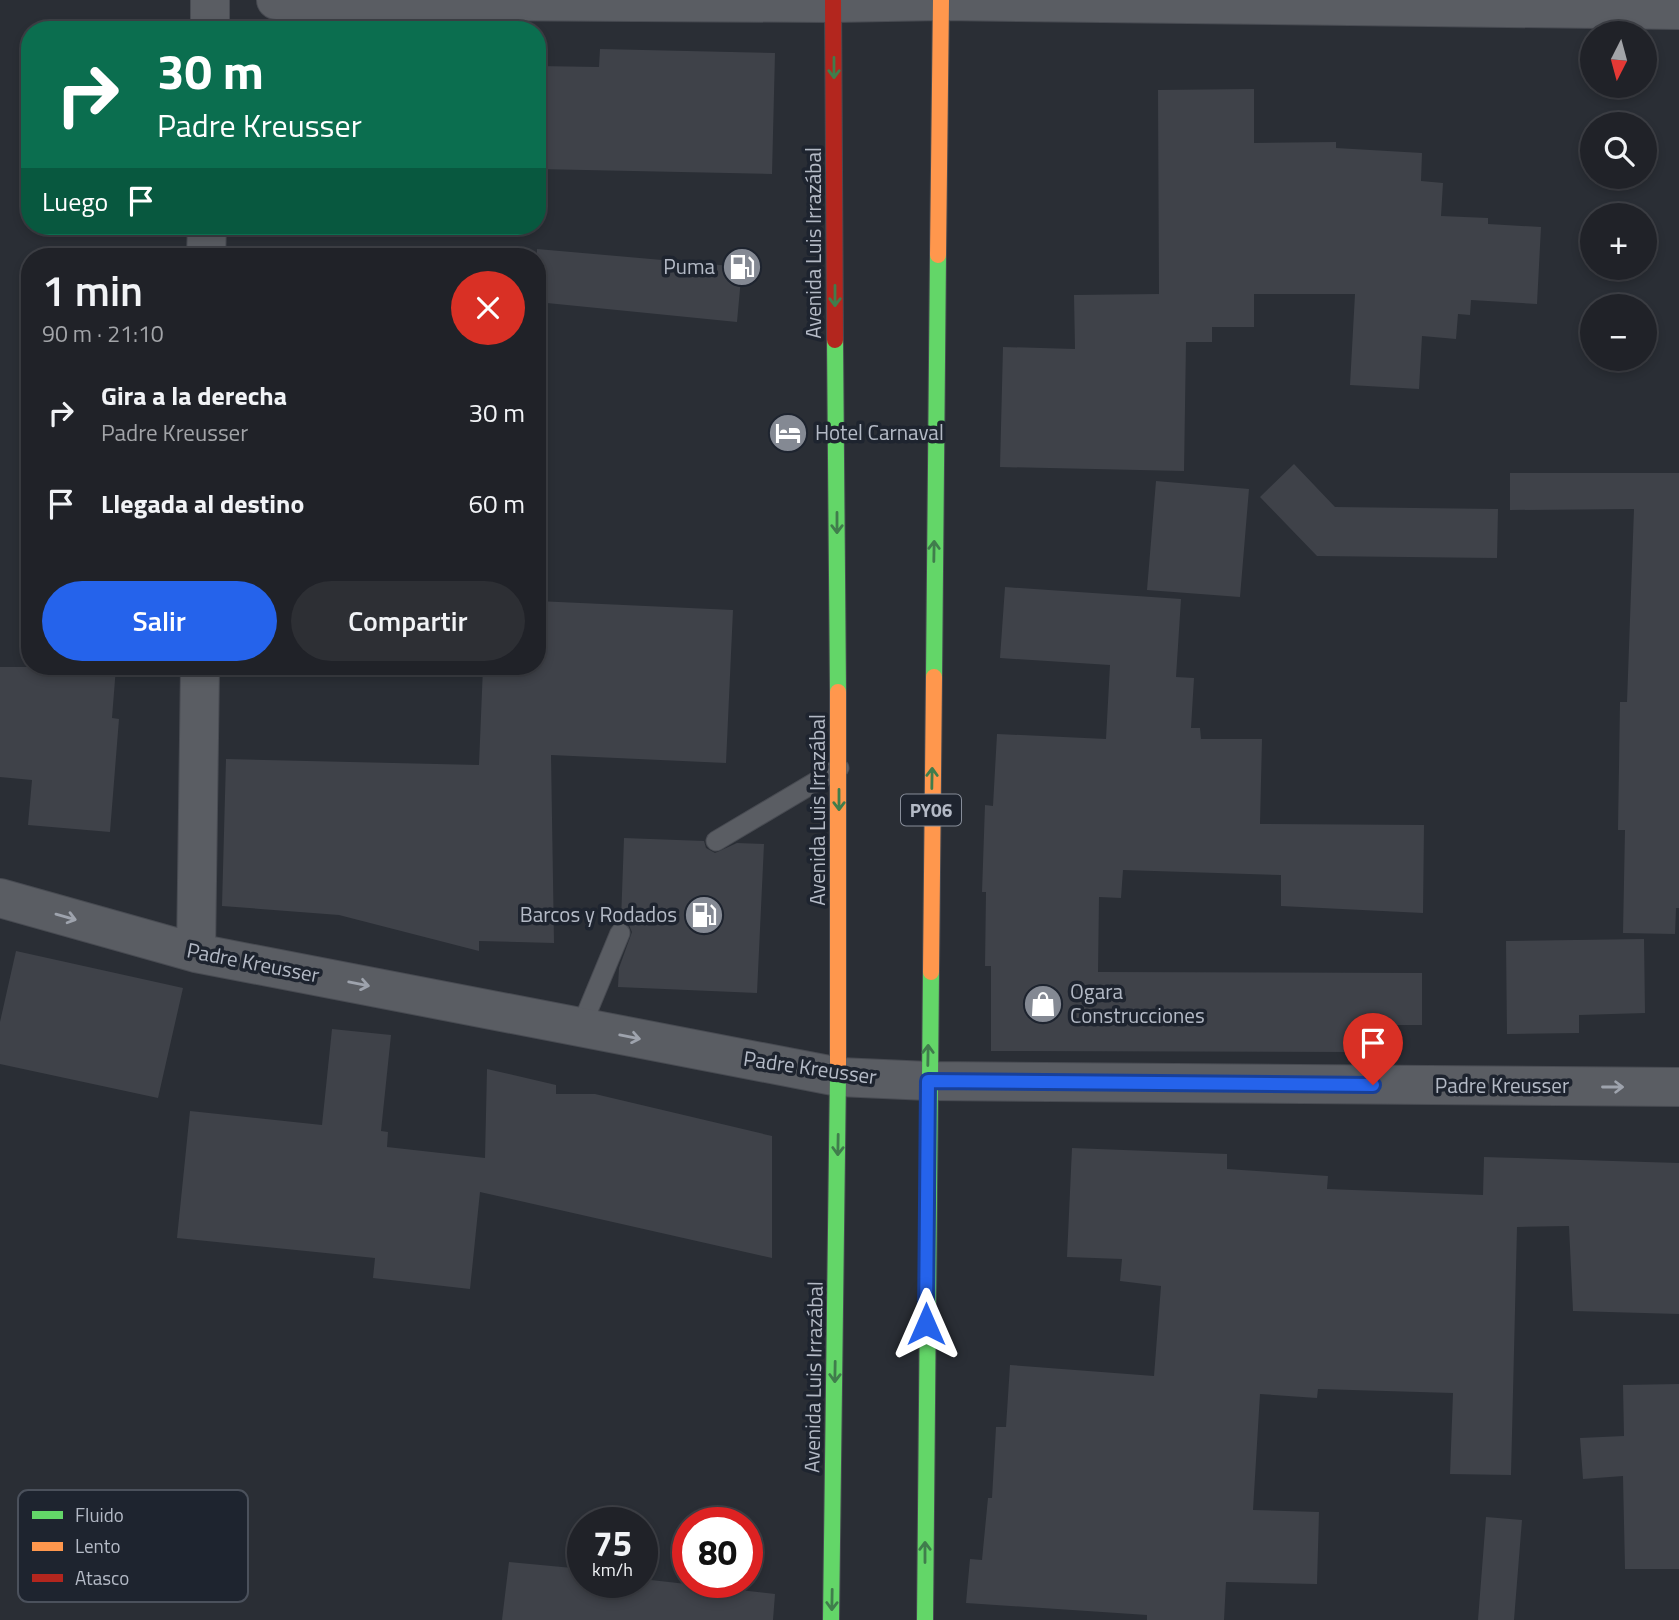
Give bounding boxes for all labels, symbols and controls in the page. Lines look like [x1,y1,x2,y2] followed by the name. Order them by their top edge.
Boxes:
[1580,21,1657,98] north arrow
[1580,21,1657,371] map controls
[157,33,264,108] text: 30 m
[42,49,133,140] icon: right
[827,56,841,79] one-way arrow
[157,101,362,149] text: Padre Kreusser
[1580,112,1657,189] button: search
[797,147,829,339] street label: Avenida Luis Irrazábal
[42,182,108,221] text: Luego
[122,182,160,220] icon: arrive
[1580,203,1657,280] button: +
[721,246,763,288] fuel station icon: Puma
[663,250,715,282] place label: Puma
[42,258,143,322] text: 1 min
[451,271,525,345] button: close
[829,284,842,307] one-way arrow
[1580,294,1657,371] button: −
[42,316,164,351] text: 90 m · 21:10
[101,376,287,415] text: Gira a la derecha
[468,393,525,432] text: 30 m
[42,394,80,432] icon: right
[767,412,809,454] hotel icon: Hotel Carnaval
[101,415,248,450] text: Padre Kreusser
[815,416,944,448] place label: Hotel Carnaval
[101,484,304,523] text: Llegada al destino
[468,484,525,523] text: 60 m
[42,485,80,523] icon: arrive
[830,511,844,534] one-way arrow
[928,540,941,563] one-way arrow
[42,581,277,661] button: Salir
[291,581,525,661] button: Compartir
[801,714,833,906] street label: Avenida Luis Irrazábal
[925,767,939,790] one-way arrow
[832,788,846,811] one-way arrow
[901,794,961,825] road number: PY06
[683,894,725,936] fuel station icon: Barcos y Rodados
[520,898,677,930] place label: Barcos y Rodados
[55,911,77,924] one-way arrow
[184,933,322,991] street label: Padre Kreusser
[1070,975,1205,1031] place label: Ogara Construcciones
[347,978,370,992] one-way arrow
[1022,983,1064,1025] shop icon: Ogara Construcciones
[1343,1013,1403,1085] pin
[1354,1024,1392,1062] icon: arrive
[618,1030,641,1044] one-way arrow
[741,1042,879,1092] street label: Padre Kreusser
[921,1044,935,1067] one-way arrow
[1435,1069,1569,1101] street label: Padre Kreusser
[1602,1080,1625,1094] one-way arrow
[831,1133,845,1156] one-way arrow
[795,1281,831,1473] street label: Avenida Luis Irrazábal
[889,1287,963,1361] position arrow
[828,1361,842,1384] one-way arrow
[18,1490,248,1602] legend
[75,1500,124,1529] text: Fluido
[672,1507,763,1598] speed limit sign: 80
[593,1516,632,1570] text: 75
[75,1531,120,1560] text: Lento
[918,1541,932,1564] one-way arrow
[592,1556,633,1583] text: km/h
[75,1563,129,1592] text: Atasco
[825,1588,839,1611] one-way arrow

